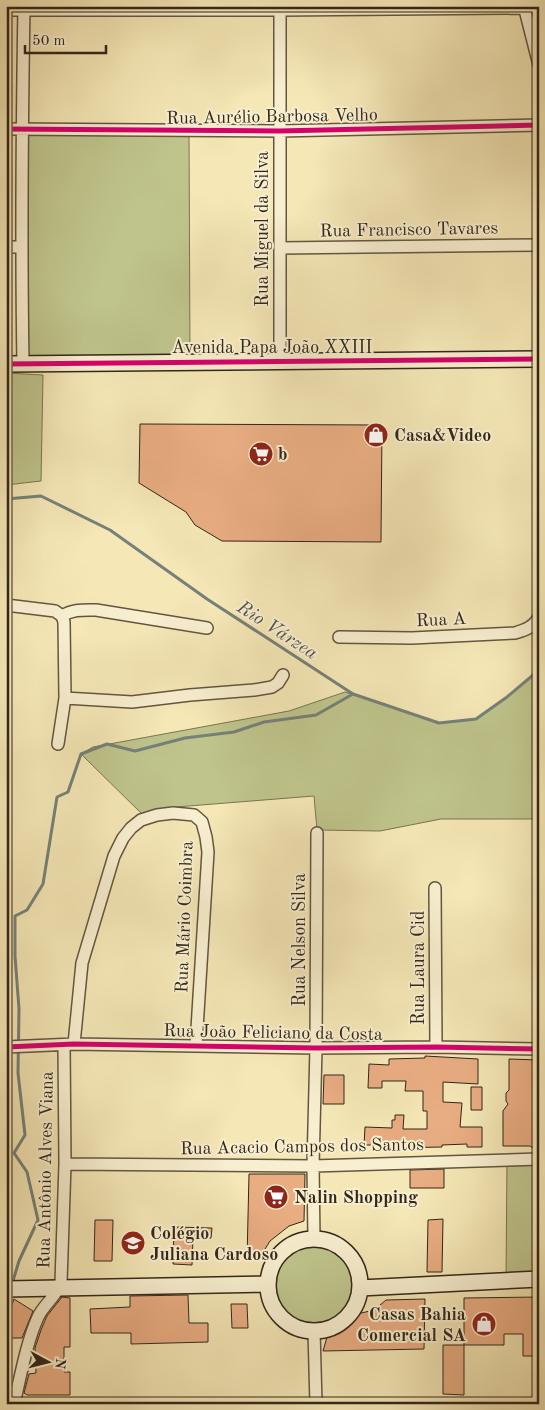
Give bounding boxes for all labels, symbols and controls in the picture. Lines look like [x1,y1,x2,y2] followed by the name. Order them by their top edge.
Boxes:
[25,22,106,54] scale bar
[32,34,66,49] text: 50 m
[166,106,378,128] street label: Rua Aurélio Barbosa Velho
[254,151,272,307] street label: Rua Miguel da Silva
[320,219,499,241] street label: Rua Francisco Tavares
[172,339,372,357] street label: Avenida Papa João XXIII
[363,422,389,448] shop icon: Casa&Video
[394,427,491,445] place label: Casa&Video
[248,441,274,467] supermarket icon: b
[278,446,288,464] place label: b
[232,598,320,664] water label: Rio Várzea
[416,610,467,630] street label: Rua A
[173,841,197,993] street label: Rua Mário Coimbra
[291,873,309,1007] street label: Rua Nelson Silva
[410,911,428,1025] street label: Rua Laura Cid
[163,1022,383,1044] street label: Rua João Feliciano da Costa
[35,1071,57,1269] street label: Rua Antônio Alves Viana
[180,1136,424,1158] street label: Rua Acacio Campos dos Santos
[263,1184,289,1210] supermarket icon: Nalin Shopping
[294,1189,418,1207] place label: Nalin Shopping
[150,1225,278,1264] place label: Colégio Juliana Cardoso
[120,1230,146,1256] school or university icon: Colégio Juliana Cardoso
[357,1306,466,1345] place label: Casas Bahia Comercial SA
[471,1311,497,1337] shop icon: Casas Bahia Comercial SA
[22,1338,72,1388] north arrow
[52,1357,68,1370] text: N

